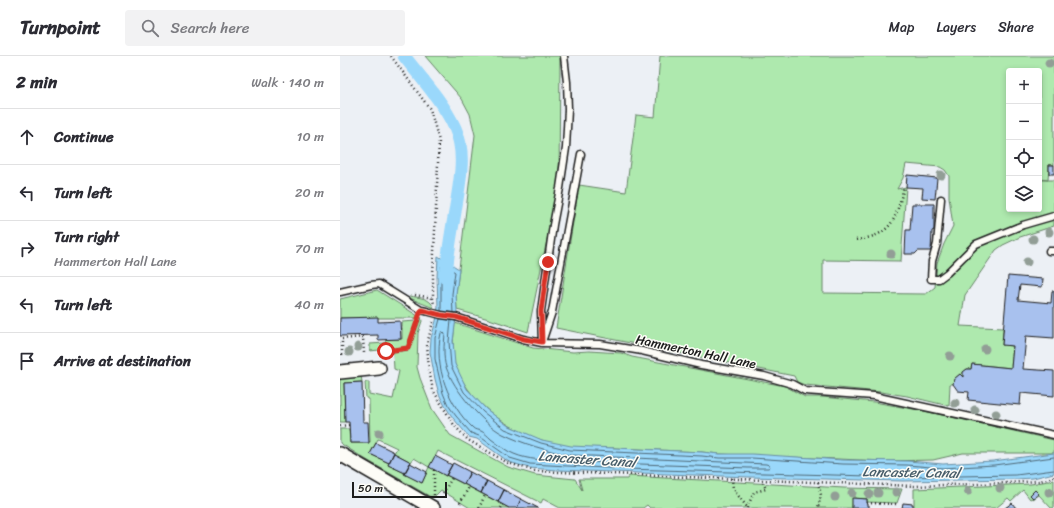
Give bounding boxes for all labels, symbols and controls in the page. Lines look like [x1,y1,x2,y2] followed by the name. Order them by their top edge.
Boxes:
[125,10,405,46] search box
[20,11,101,44] text: Turnpoint
[171,15,250,41] text: Search here
[889,15,914,40] text: Map
[936,15,976,40] text: Layers
[998,15,1034,40] text: Share
[139,17,161,39] icon: search
[16,67,57,97] text: 2 min
[1006,68,1042,212] map controls
[1006,68,1042,104] button: +
[251,71,324,94] text: Walk · 140 m
[1006,104,1042,140] button: −
[54,124,114,150] text: Continue
[297,125,324,148] text: 10 m
[16,126,38,148] icon: ahead
[1006,140,1042,176] button: locate
[1006,176,1042,212] button: layers
[54,180,112,206] text: Turn left
[295,181,324,204] text: 20 m
[16,182,38,204] icon: left
[54,224,119,250] text: Turn right
[295,237,324,260] text: 70 m
[16,238,38,260] icon: right
[54,250,177,273] text: Hammerton Hall Lane
[539,253,557,271] route end
[54,292,112,318] text: Turn left
[294,293,324,316] text: 40 m
[16,294,38,316] icon: left
[634,328,758,375] street label: Hammerton Hall Lane
[377,342,395,360] route start
[54,348,191,374] text: Arrive at destination
[16,350,38,372] icon: arrive
[537,444,639,476] water label: Lancaster Canal
[862,459,963,486] water label: Lancaster Canal
[358,479,383,498] text: 50 m
[352,480,447,499] scale bar

